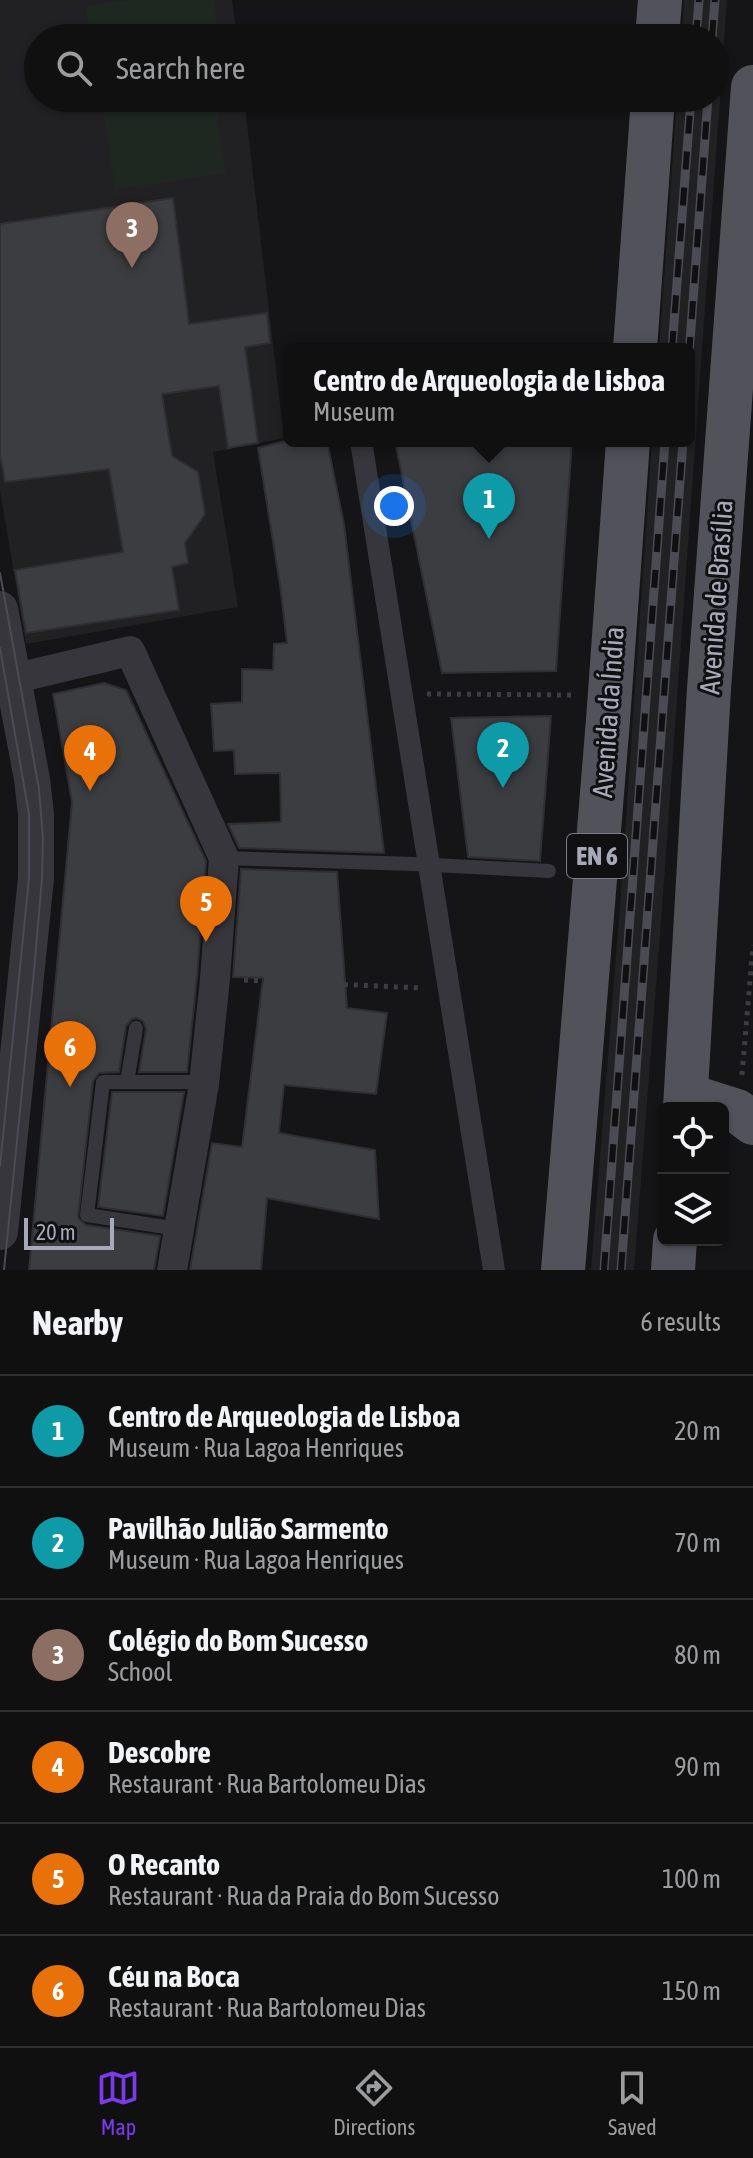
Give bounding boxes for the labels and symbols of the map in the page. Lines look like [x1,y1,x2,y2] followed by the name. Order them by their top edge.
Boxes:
[106,202,158,268] pin: 3
[463,473,515,539] pin: 1
[374,486,414,526] your location
[693,499,739,695] street label: Avenida de Brasília
[586,625,630,799] street label: Avenida da Índia
[477,722,529,788] pin: 2
[64,725,116,791] pin: 4
[567,834,627,878] road number: EN 6
[180,876,232,942] pin: 5
[44,1021,96,1087] pin: 6
[24,1214,114,1250] scale bar

